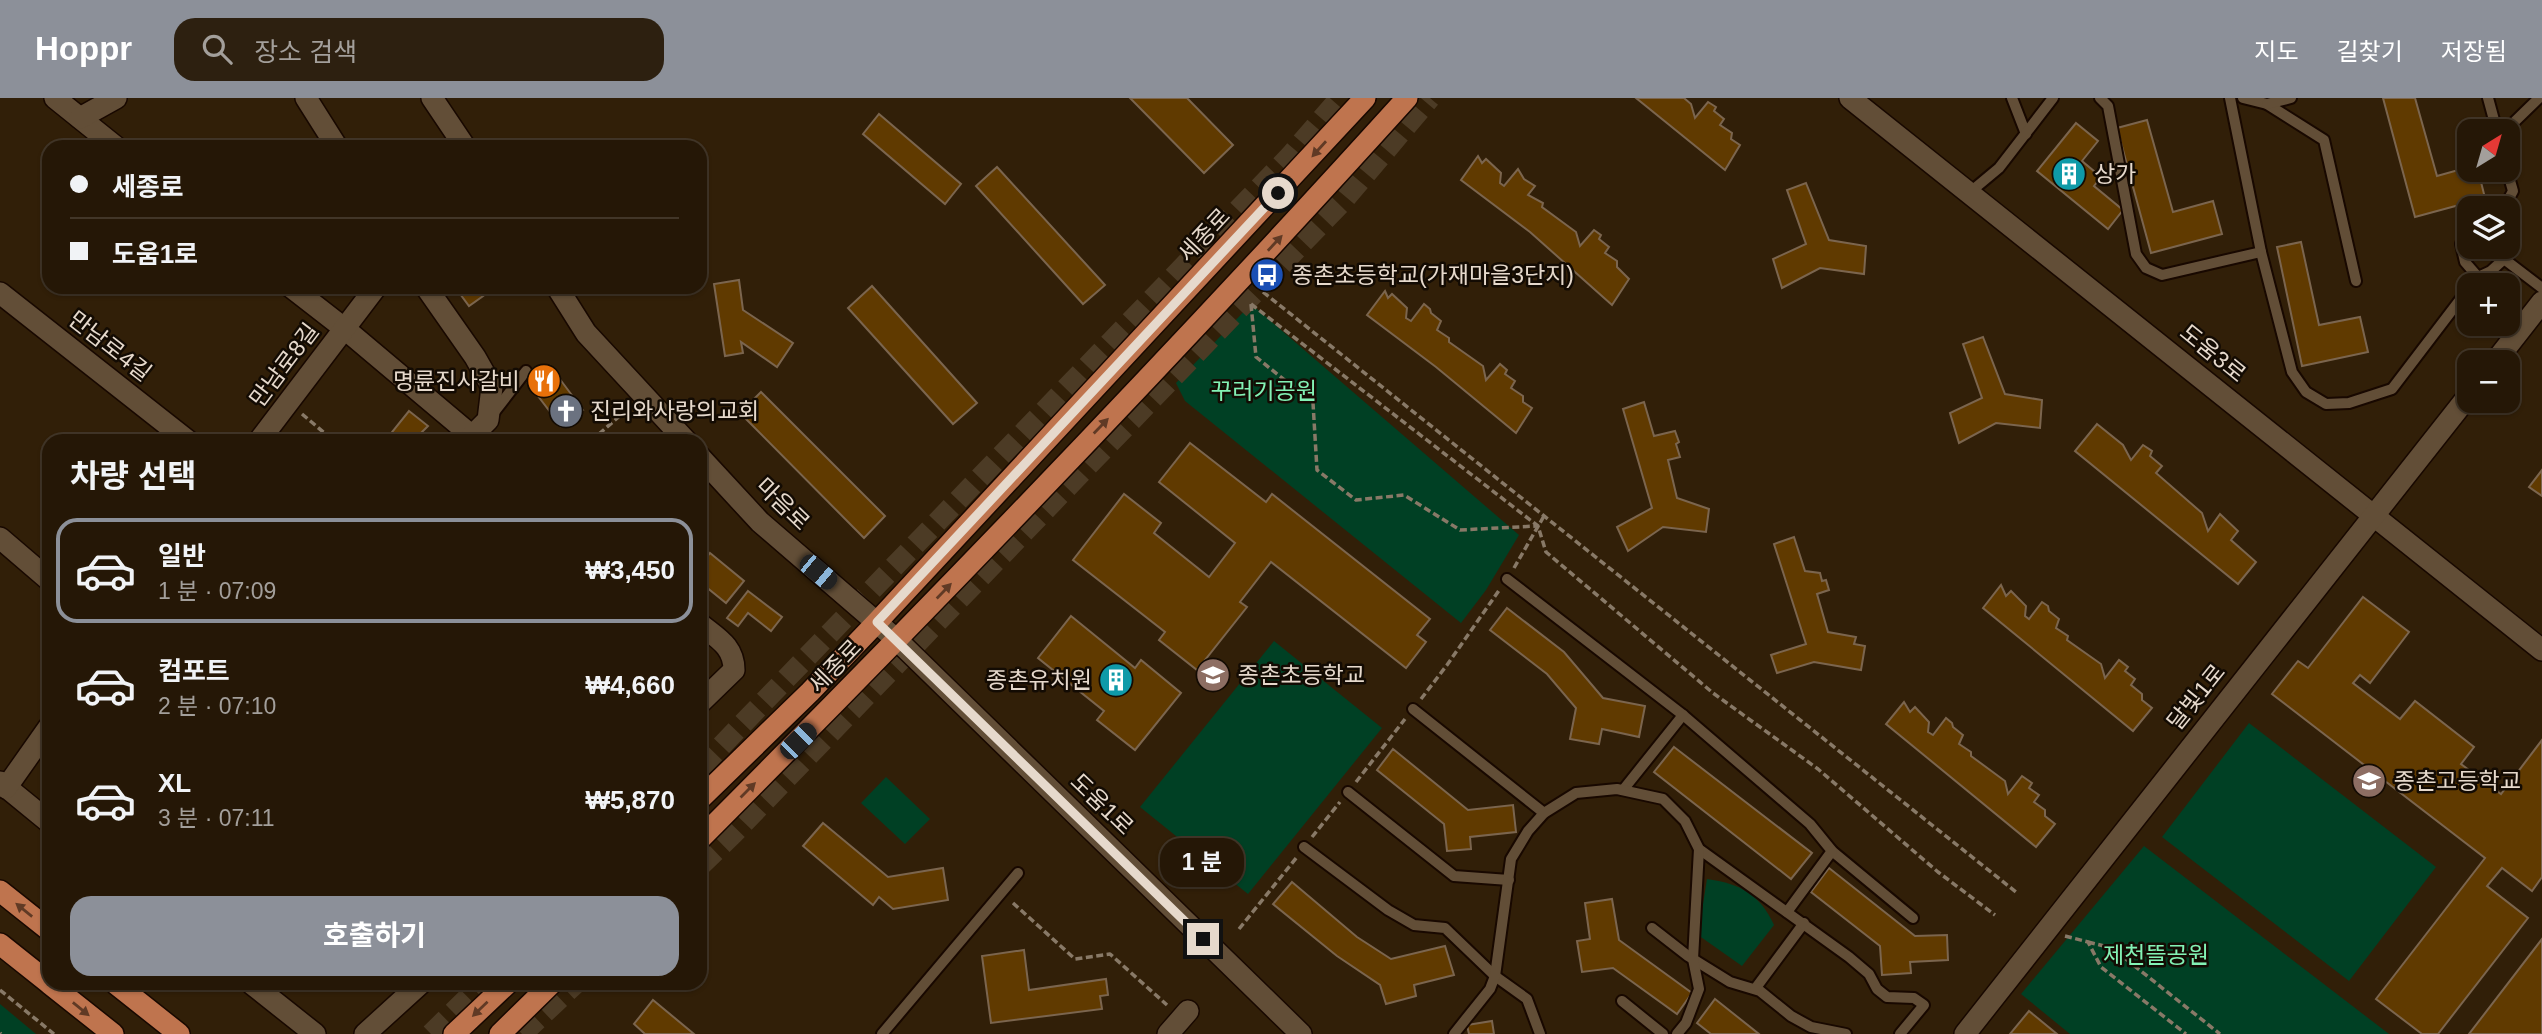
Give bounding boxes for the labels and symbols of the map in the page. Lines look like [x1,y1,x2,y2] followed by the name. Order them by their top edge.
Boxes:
[2457,119,2520,182] north arrow
[1312,140,1327,157] one-way arrow
[2050,155,2088,193] building icon: 상가
[2094,161,2136,187] place label: 상가
[1262,177,1294,209] route start
[1173,203,1235,267] street label: 세종로
[1266,235,1282,252] one-way arrow
[1248,256,1286,294] bus stop icon: 종촌초등학교(가재마을3단지)
[1292,262,1574,288] place label: 종촌초등학교(가재마을3단지)
[64,306,156,386] street label: 만남로4길
[244,318,324,412] street label: 만남로8길
[2175,319,2251,387] street label: 도움3로
[525,362,563,400] restaurant icon: 명륜진사갈비
[393,368,520,394] place label: 명륜진사갈비
[1211,378,1317,404] park label: 꾸러기공원
[547,392,585,430] church icon: 진리와사랑의교회
[590,398,759,424] place label: 진리와사랑의교회
[1092,418,1108,435] one-way arrow
[751,473,815,535] street label: 마음로
[796,550,841,594] car
[935,582,952,599] one-way arrow
[804,634,866,698] street label: 세종로
[1194,656,1232,694] school or university icon: 종촌초등학교
[2162,659,2230,735] street label: 달빛1로
[1097,661,1135,699] building icon: 종촌유치원
[1238,662,1365,688] place label: 종촌초등학교
[986,667,1092,693] place label: 종촌유치원
[776,719,821,763] car
[2350,762,2388,800] school or university icon: 종촌고등학교
[1066,768,1138,840] street label: 도움1로
[2394,768,2521,794] place label: 종촌고등학교
[740,782,757,799] one-way arrow
[1161,838,1245,886] callout: 1 분
[16,903,34,918] one-way arrow
[1187,923,1219,955] route end
[2103,942,2209,968] park label: 제천뜰공원
[472,1000,489,1017] one-way arrow
[72,1001,90,1016] one-way arrow

